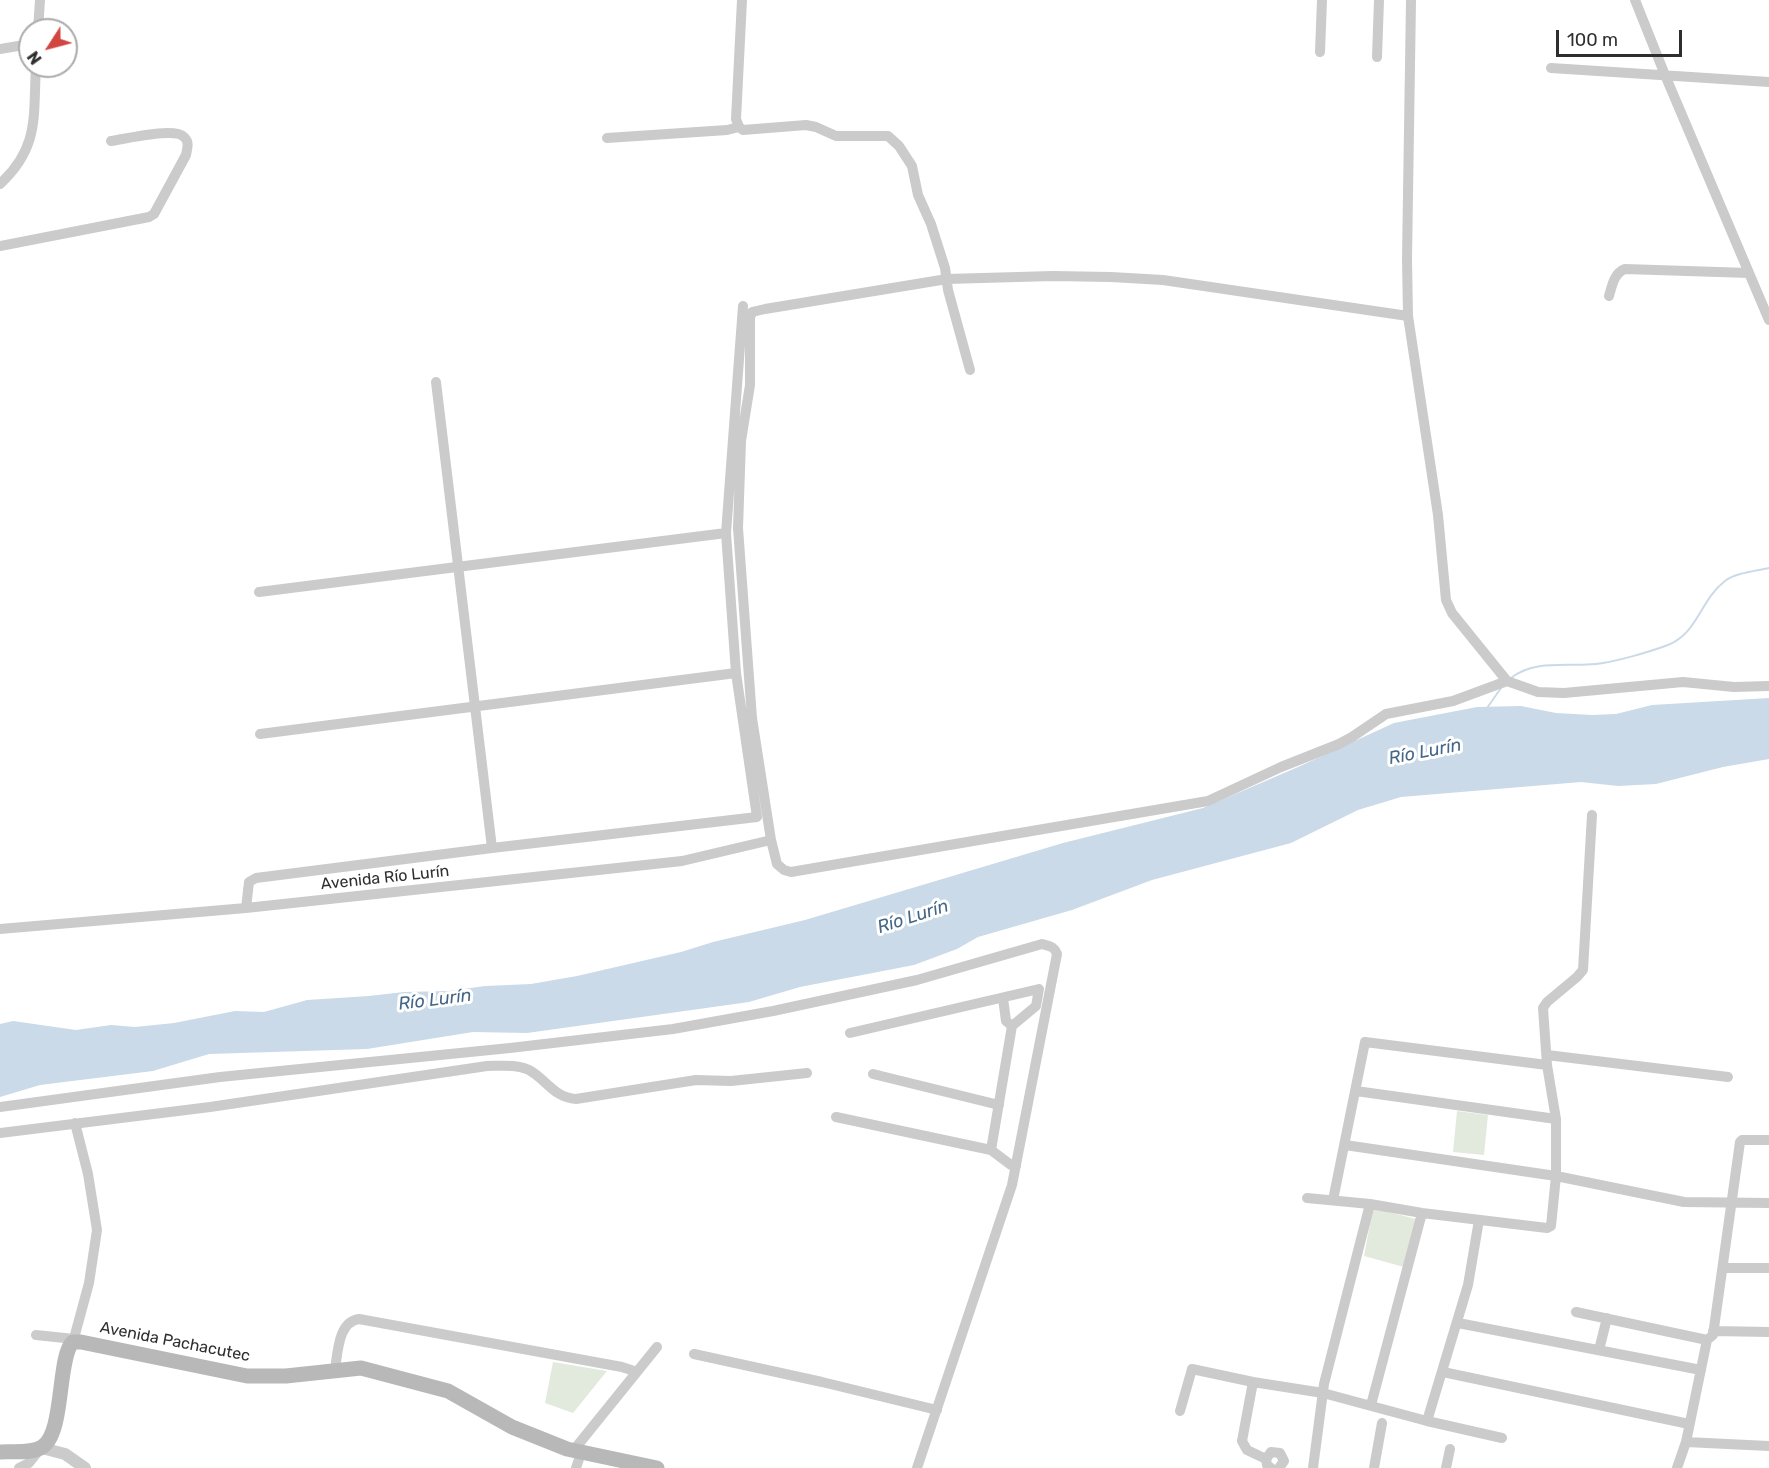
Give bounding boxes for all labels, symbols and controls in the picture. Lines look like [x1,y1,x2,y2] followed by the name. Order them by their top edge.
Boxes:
[18,18,78,78] north arrow
[1559,18,1685,56] scale bar
[1567,29,1618,51] text: 100 m
[24,47,46,68] text: N
[1387,734,1463,770] water label: Río Lurín
[320,862,450,894] street label: Avenida Río Lurín
[875,895,951,939] water label: Río Lurín
[397,985,473,1015] water label: Río Lurín
[98,1318,252,1366] street label: Avenida Pachacutec

